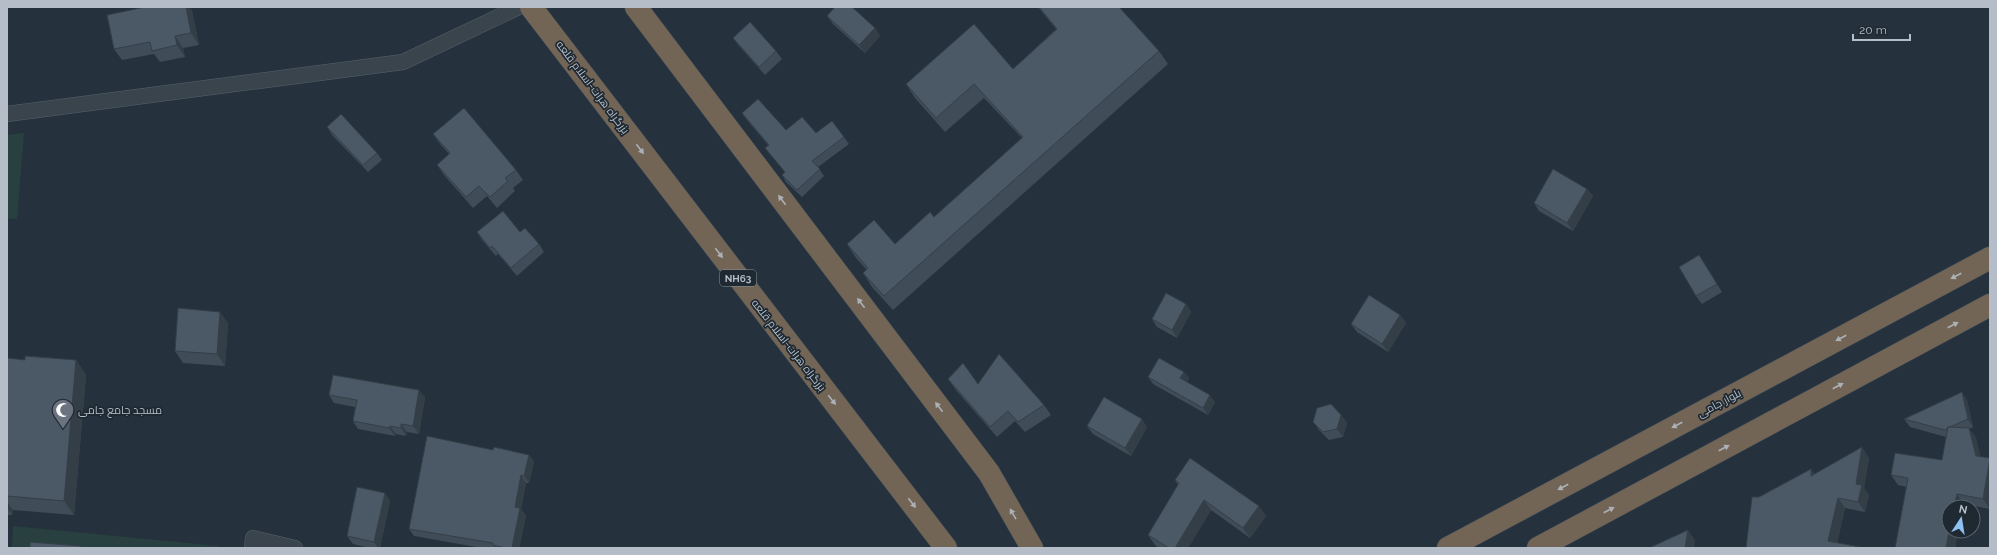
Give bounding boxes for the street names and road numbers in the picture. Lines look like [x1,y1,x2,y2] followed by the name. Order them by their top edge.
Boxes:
[553,38,632,137] street label: بزرگراه هرات-اسلام قلعه
[720,270,756,286] road number: NH63
[748,297,829,394] street label: بزرگراه هرات-اسلام قلعه
[1695,387,1743,420] street label: بلوار جامی

